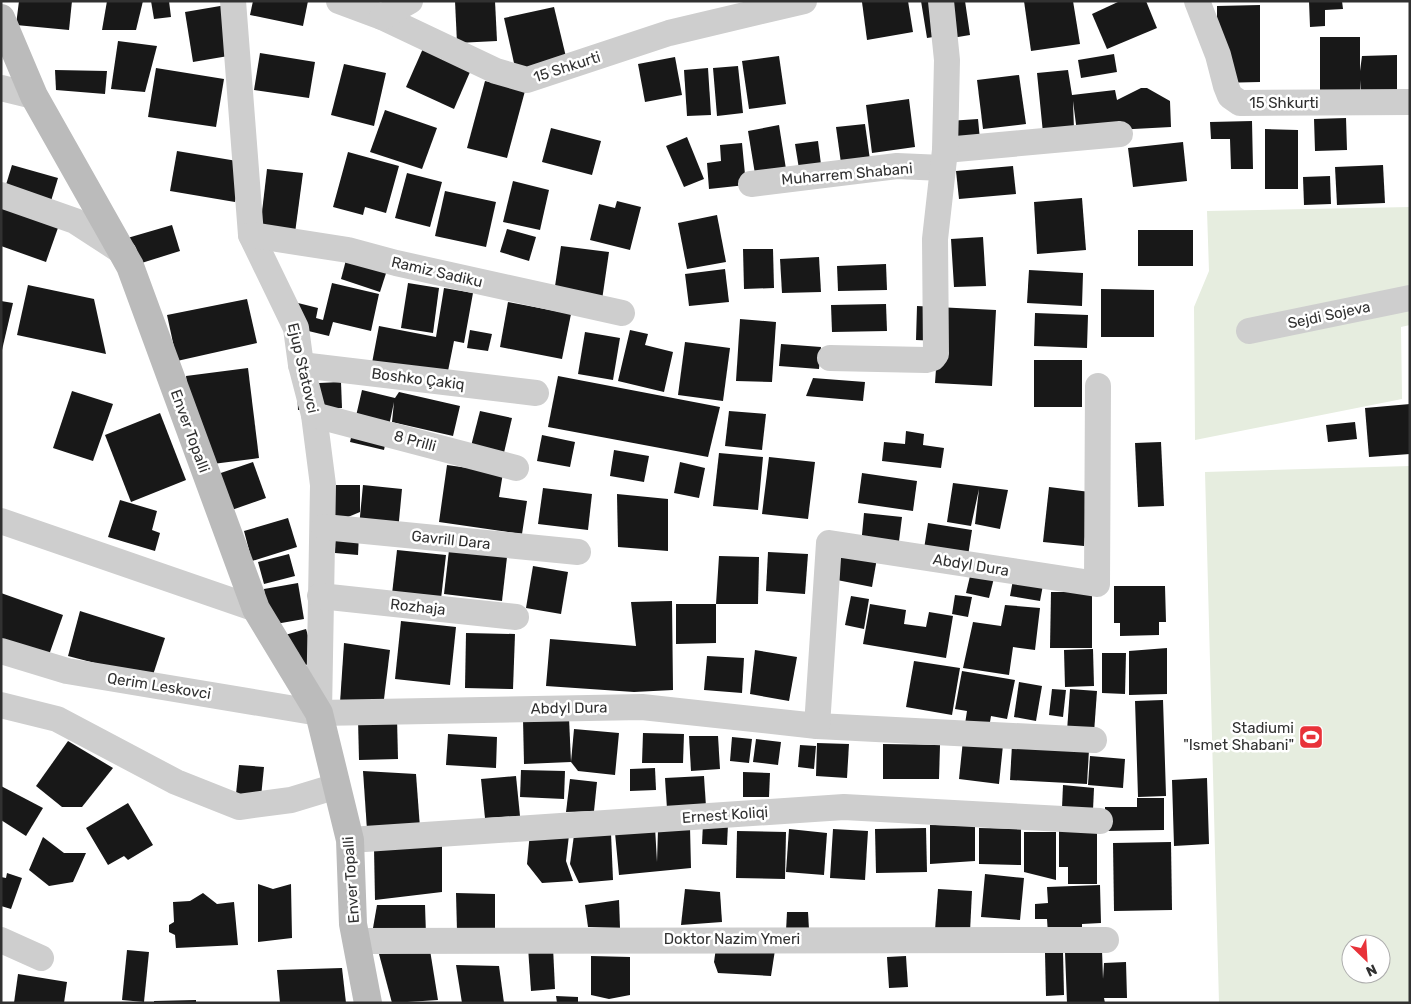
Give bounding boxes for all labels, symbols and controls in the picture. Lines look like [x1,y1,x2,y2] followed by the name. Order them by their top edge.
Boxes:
[531,48,603,86] street label: 15 Shkurti
[1249,94,1319,112] street label: 15 Shkurti
[781,159,913,189] street label: Muharrem Shabani
[390,253,484,291] street label: Ramiz Sadiku
[1286,297,1372,333] street label: Sejdi Sojeva
[284,321,322,415] street label: Ejup Statovci
[370,364,466,394] street label: Boshko Çakiq
[167,387,213,475] street label: Enver Topalli
[392,427,438,455] street label: 8 Prilli
[411,527,491,553] street label: Gavrill Dara
[932,550,1010,580] street label: Abdyl Dura
[389,595,447,619] street label: Rozhaja
[106,669,212,703] street label: Qerim Leskovci
[530,698,608,718] street label: Abdyl Dura
[1183,719,1294,754] place label: Stadiumi "Ismet Shabani"
[1298,724,1324,750] sports icon: Stadiumi "Ismet Shabani"
[681,803,769,827] street label: Ernest Koliqi
[339,836,363,924] street label: Enver Topalli
[664,930,800,948] street label: Doktor Nazim Ymeri
[1341,934,1391,984] north arrow
[1363,960,1379,980] text: N

